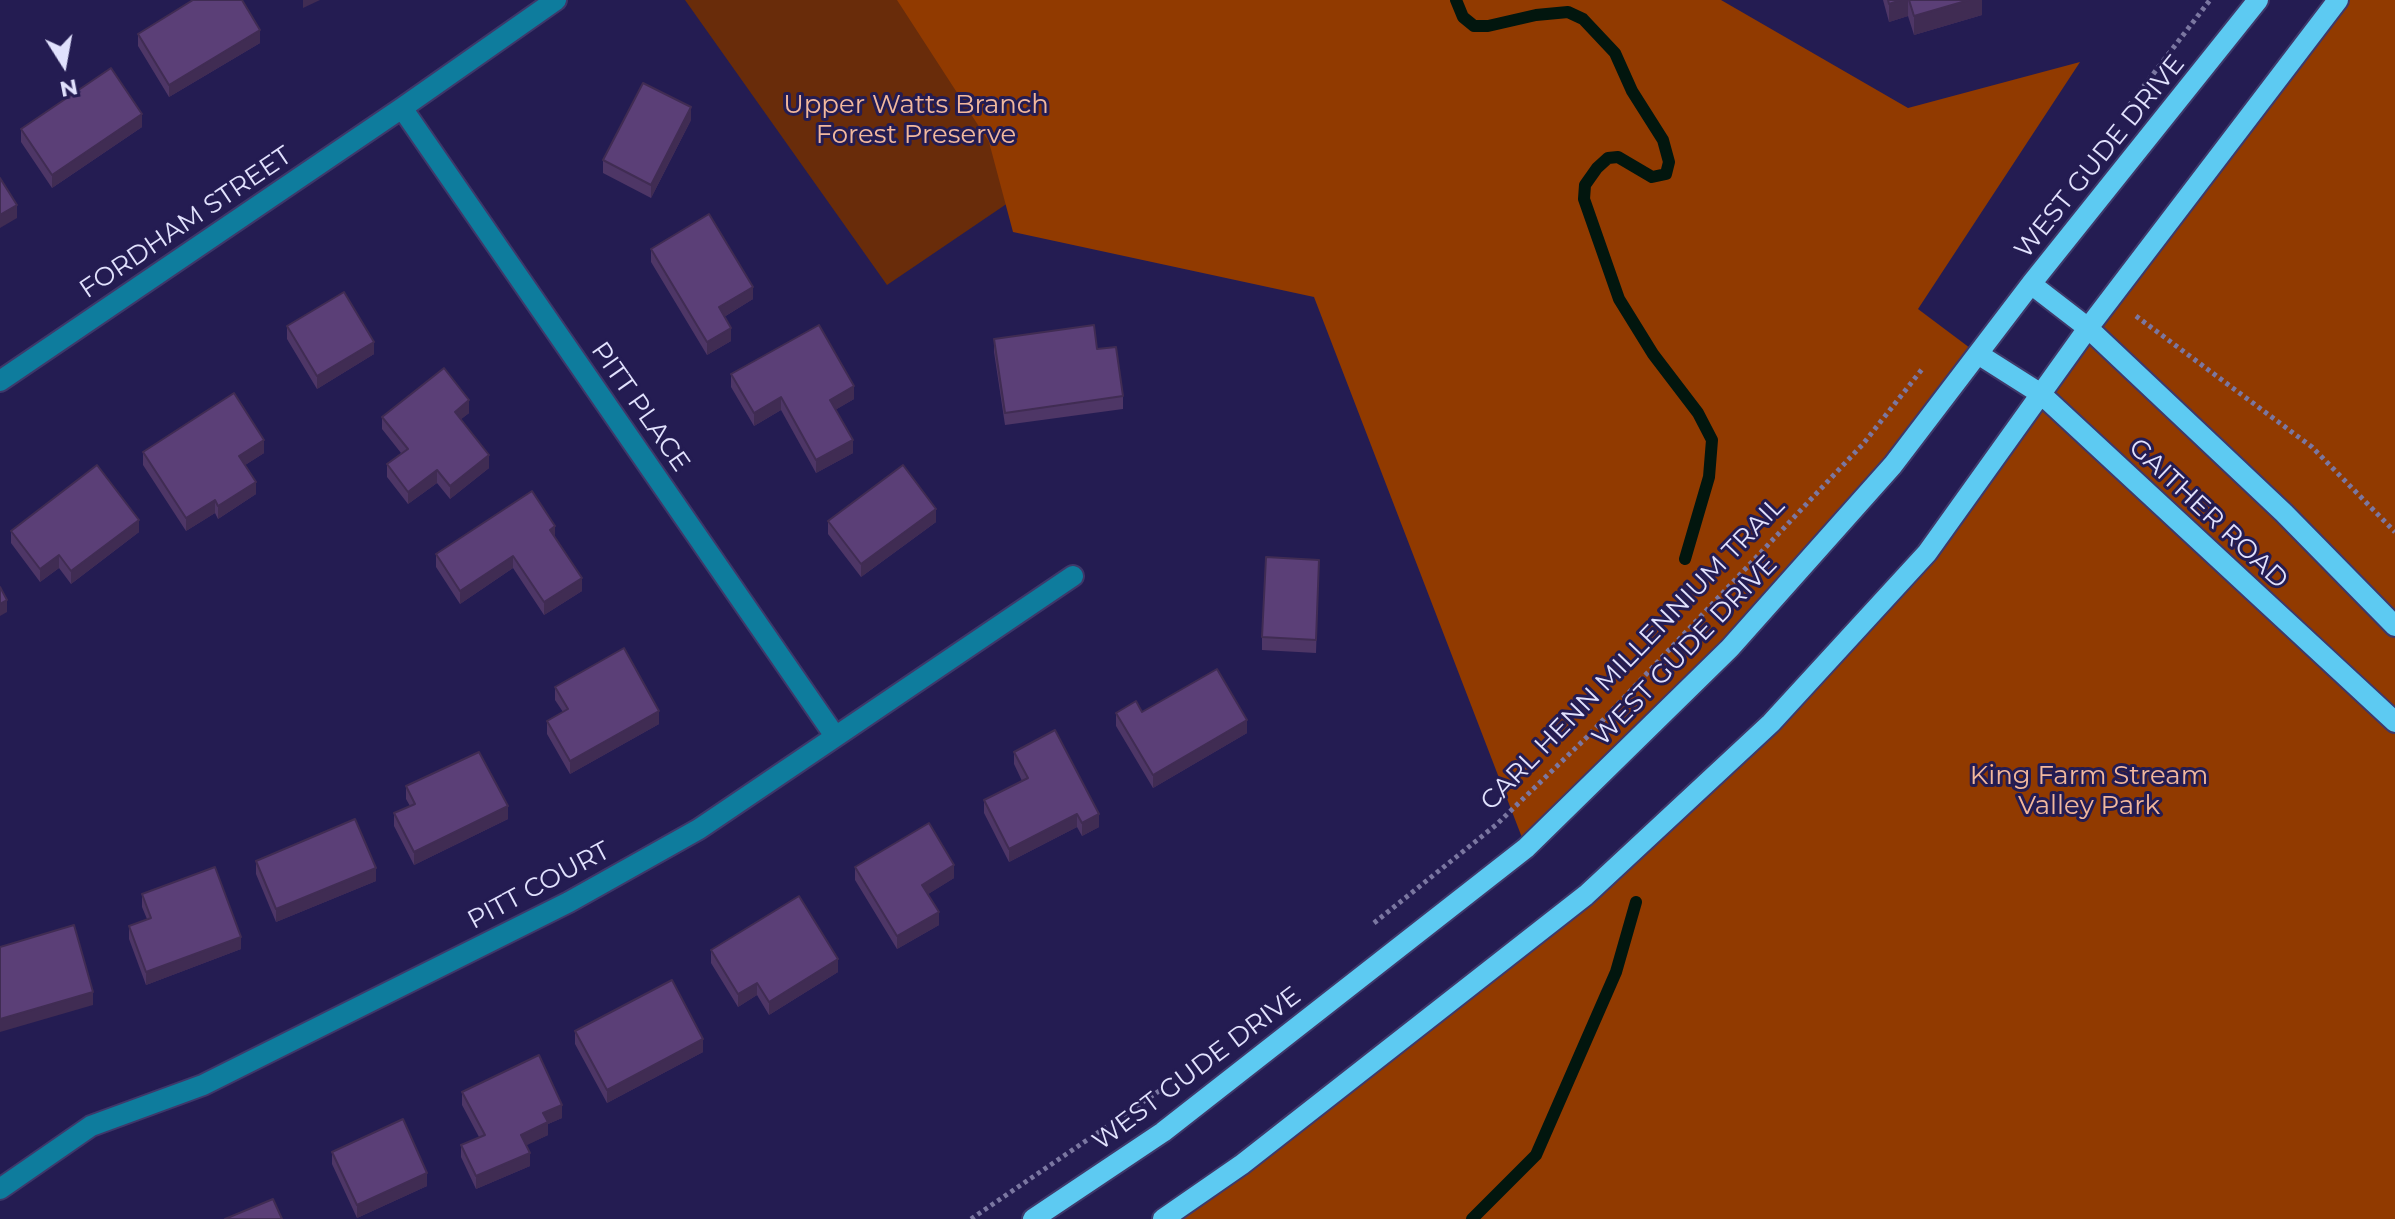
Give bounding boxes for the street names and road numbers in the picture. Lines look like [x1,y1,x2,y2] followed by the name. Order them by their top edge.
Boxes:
[2008,49,2192,265] street label: WEST GUDE DRIVE
[74,140,298,306] street label: FORDHAM STREET
[584,336,696,478] street label: PITT PLACE
[2122,432,2294,596] street label: GAITHER ROAD
[1475,491,1791,817] street label: CARL HENN MILLENNIUM TRAIL
[1586,549,1784,753] street label: WEST GUDE DRIVE
[463,835,615,937] street label: PITT COURT
[1087,981,1307,1157] street label: WEST GUDE DRIVE

